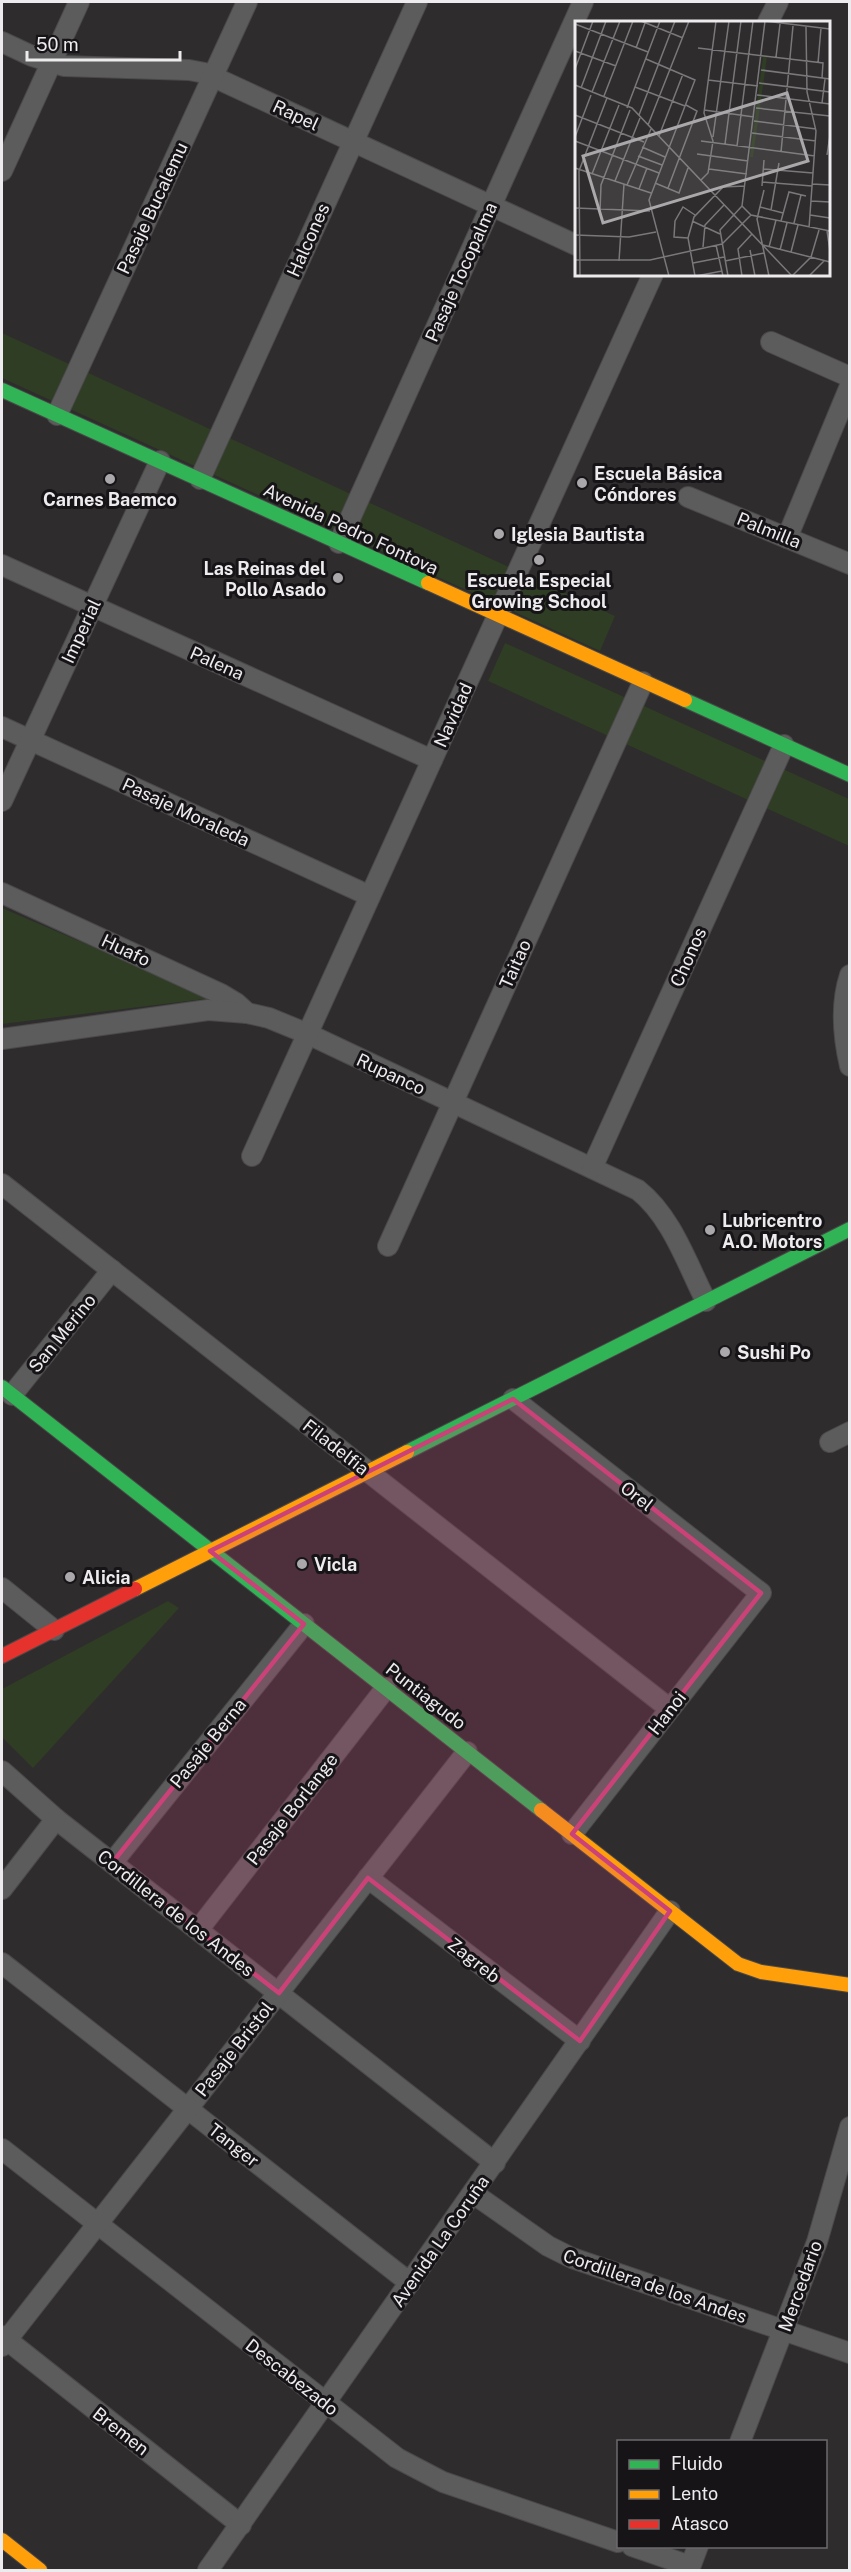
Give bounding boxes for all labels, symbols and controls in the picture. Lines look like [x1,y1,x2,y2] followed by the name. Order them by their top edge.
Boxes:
[575,21,830,276] inset map
[27,24,180,62] scale bar
[36,34,79,55] text: 50 m
[270,95,322,135] street label: Rapel
[112,139,192,277] street label: Pasaje Bucalemu
[421,199,501,345] street label: Pasaje Tocopalma
[282,200,334,280] street label: Halcones
[594,463,723,505] place label: Escuela Básica Cóndores
[103,472,117,486] marker: Carnes Baemco
[575,476,589,490] marker: Escuela Básica Cóndores
[260,479,442,579] street label: Avenida Pedro Fontova
[43,489,177,510] place label: Carnes Baemco
[734,508,804,552] street label: Palmilla
[511,524,645,545] place label: Iglesia Bautista
[492,527,506,541] marker: Iglesia Bautista
[532,553,546,567] marker: Escuela Especial Growing School
[204,558,326,600] place label: Las Reinas del Pollo Asado
[467,570,611,612] place label: Escuela Especial Growing School
[331,571,345,585] marker: Las Reinas del Pollo Asado
[57,596,105,666] street label: Imperial
[187,642,247,684] street label: Palena
[430,680,476,750] street label: Navidad
[119,773,253,851] street label: Pasaje Moraleda
[666,924,710,990] street label: Chonos
[98,930,154,970] street label: Huafo
[495,936,535,992] street label: Taitao
[353,1049,429,1099] street label: Rupanco
[722,1210,822,1252] place label: Lubricentro A.O. Motors
[703,1223,717,1237] marker: Lubricentro A.O. Motors
[24,1290,100,1376] street label: San Merino
[737,1342,811,1363] place label: Sushi Po
[718,1345,732,1359] marker: Sushi Po
[299,1415,373,1479] street label: Filadelfia
[616,1477,658,1515] street label: Orel
[314,1554,357,1575] place label: Vicla
[295,1557,309,1571] marker: Vicla
[82,1567,131,1588] place label: Alicia
[63,1570,77,1584] marker: Alicia
[382,1658,470,1734] street label: Puntiagudo
[644,1687,690,1739] street label: Hanoi
[166,1694,250,1792] street label: Pasaje Berna
[242,1749,342,1869] street label: Pasaje Borlange
[94,1845,258,1981] street label: Cordillera de los Andes
[444,1933,504,1987] street label: Zagreb
[191,1998,277,2100] street label: Pasaje Bristol
[205,2119,263,2171] street label: Tanger
[387,2171,493,2311] street label: Avenida La Coruña
[774,2238,826,2334] street label: Mercedario
[560,2245,750,2327] street label: Cordillera de los Andes
[242,2334,342,2420] street label: Descabezado
[89,2403,153,2459] street label: Bremen
[617,2440,827,2548] legend
[671,2453,723,2474] text: Fluido
[671,2483,718,2504] text: Lento
[671,2513,729,2534] text: Atasco

